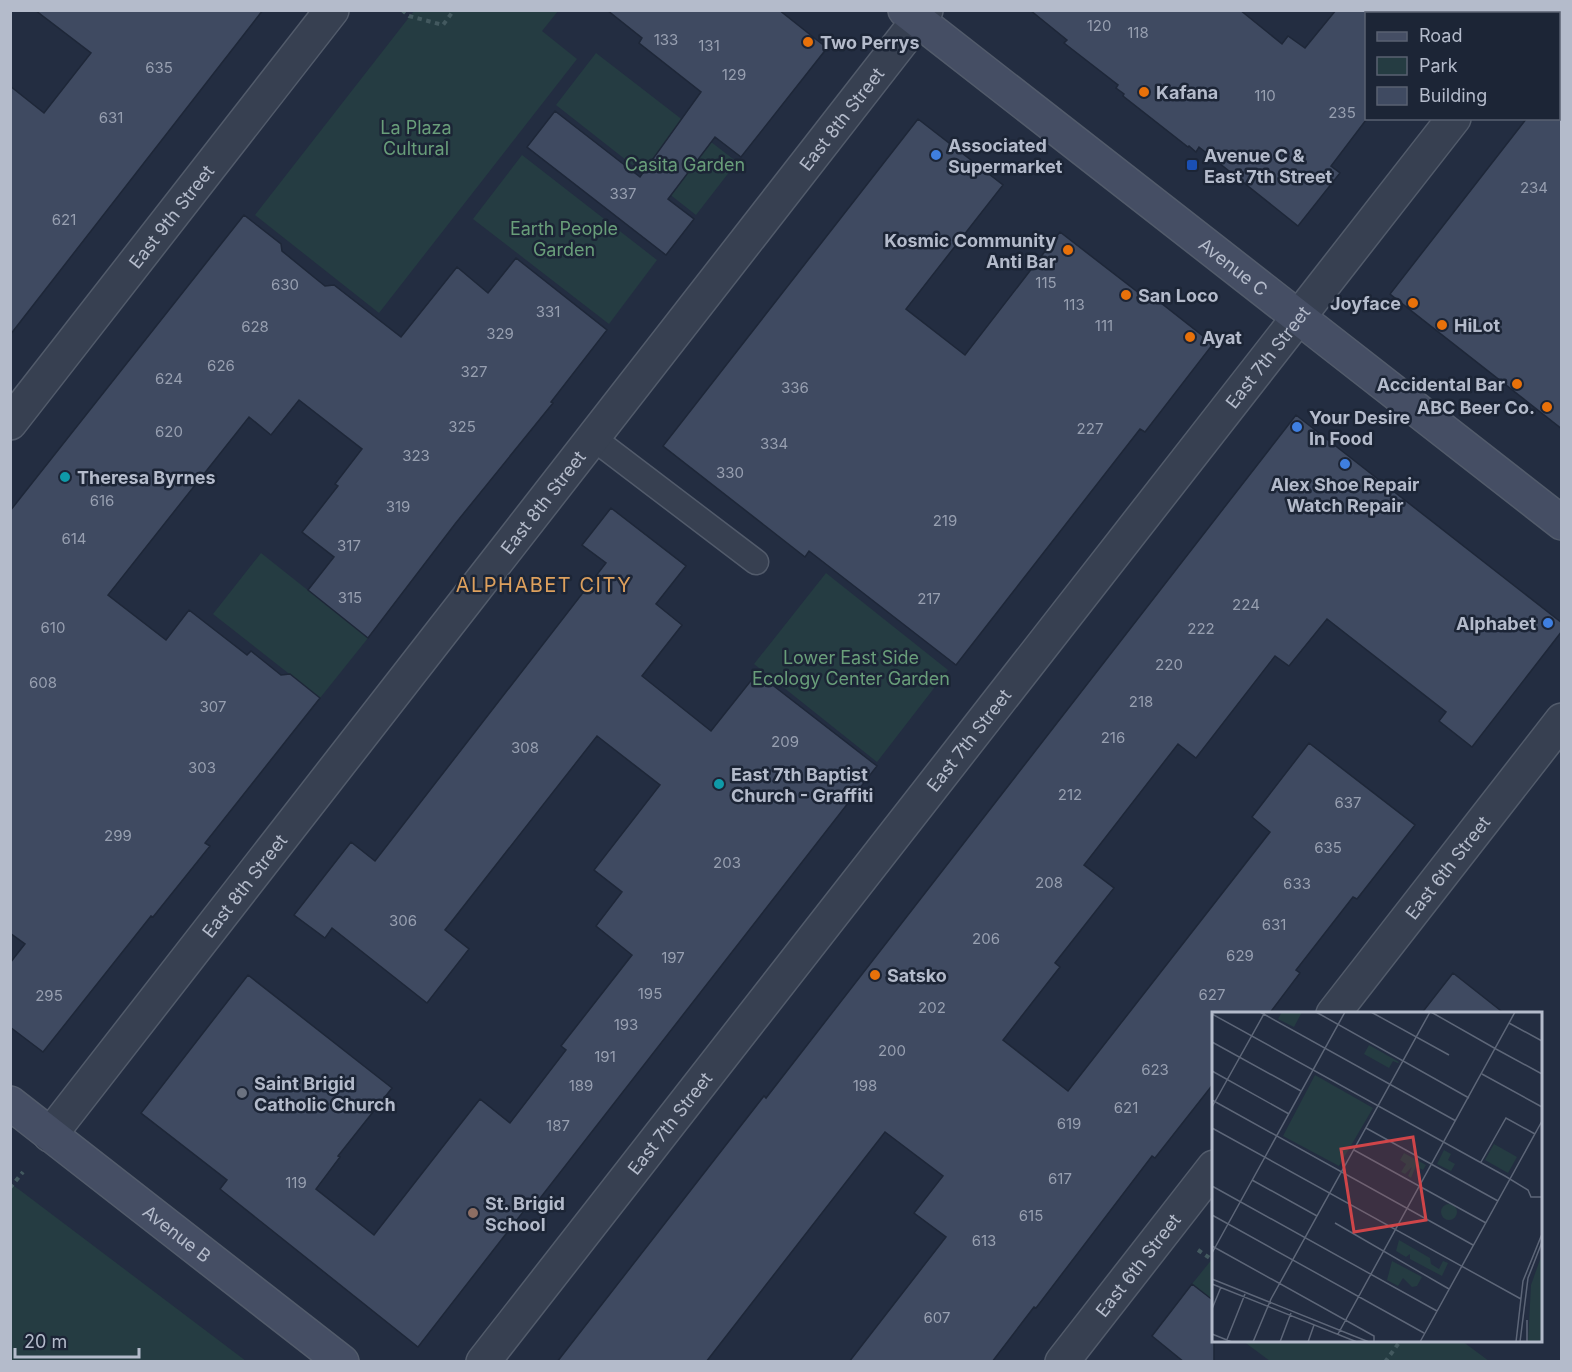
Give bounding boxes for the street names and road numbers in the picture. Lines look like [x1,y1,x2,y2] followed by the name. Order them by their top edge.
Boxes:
[795,63,888,175] street label: East 8th Street
[124,160,218,272] street label: East 9th Street
[1195,233,1272,300] street label: Avenue C
[1221,301,1314,412] street label: East 7th Street
[496,446,589,558] street label: East 8th Street
[922,685,1015,795] street label: East 7th Street
[1401,811,1494,923] street label: East 6th Street
[197,830,291,941] street label: East 8th Street
[623,1068,716,1178] street label: East 7th Street
[139,1200,215,1266] street label: Avenue B
[1091,1209,1184,1321] street label: East 6th Street

